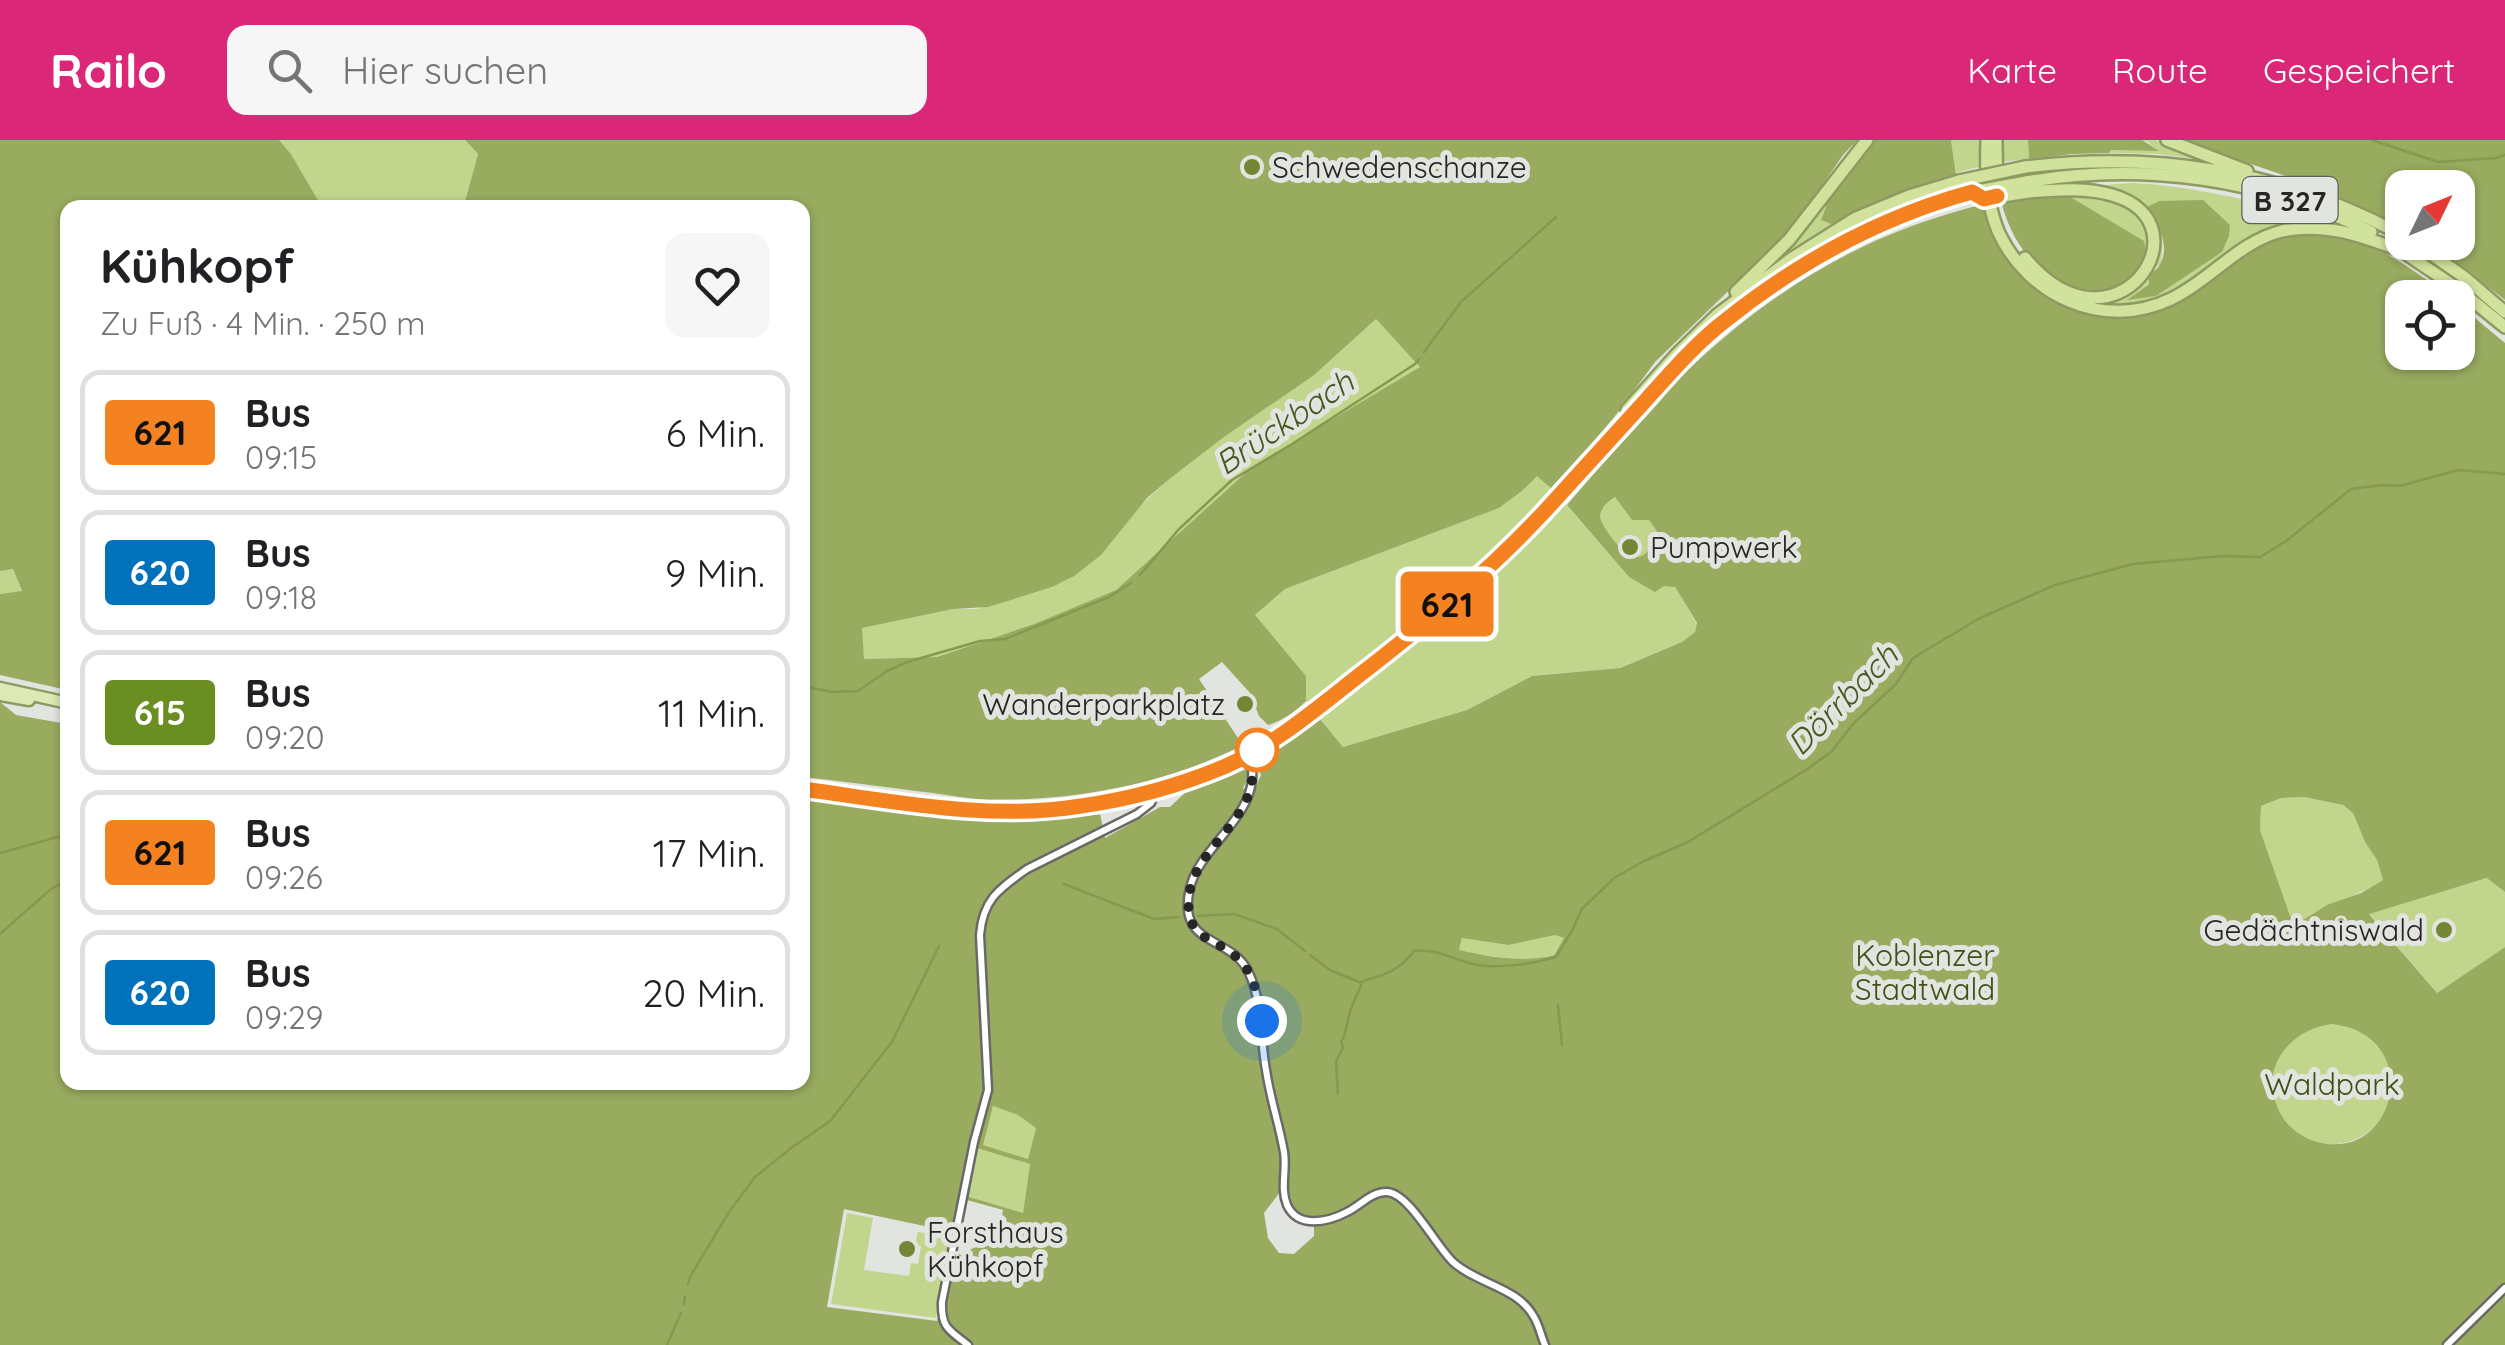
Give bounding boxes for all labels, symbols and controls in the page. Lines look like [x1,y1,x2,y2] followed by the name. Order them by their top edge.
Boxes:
[227,25,927,115] search box
[50,40,167,100] text: Railo
[262,43,317,98] icon: search
[342,46,548,94] text: Hier suchen
[1967,48,2057,92] text: Karte
[2112,48,2208,92] text: Route
[2263,48,2455,92] text: Gespeichert
[1272,148,1527,186] place label: Schwedenschanze
[1241,156,1263,178] marker: Schwedenschanze
[2385,170,2475,260] north arrow
[2385,170,2475,370] map controls
[2242,177,2338,223] road number: B 327
[665,233,770,338] button: heart
[100,235,295,295] text: Kühkopf
[2385,280,2475,370] button: locate
[100,303,425,343] text: Zu Fuß · 4 Min. · 250 m
[1207,361,1362,483] water label: Brückbach
[245,389,311,437] text: Bus
[666,409,765,457] text: 6 Min.
[134,410,186,454] text: 621
[245,437,317,477] text: 09:15
[1650,528,1797,566] place label: Pumpwerk
[245,529,311,577] text: Bus
[1619,536,1641,558] marker: Pumpwerk
[665,549,765,597] text: 9 Min.
[130,550,190,594] text: 620
[1390,572,1504,636] line badge: 621
[245,577,317,617] text: 09:18
[1421,582,1473,626] text: 621
[1778,635,1906,763] water label: Dörrbach
[245,669,311,717] text: Bus
[982,685,1225,723] place label: Wanderparkplatz
[658,689,765,737] text: 11 Min.
[134,690,186,734] text: 615
[1234,693,1256,715] marker: Wanderparkplatz
[245,717,325,757] text: 09:20
[1236,729,1278,771] unlabelled marker
[245,809,311,857] text: Bus
[653,829,765,877] text: 17 Min.
[134,830,186,874] text: 621
[245,857,323,897] text: 09:26
[2204,911,2424,949] place label: Gedächtniswald
[2433,919,2455,941] marker: Gedächtniswald
[1855,936,1995,1008] park label: Koblenzer Stadtwald
[245,949,311,997] text: Bus
[643,969,765,1017] text: 20 Min.
[130,970,190,1014] text: 620
[1237,996,1287,1046] your location
[245,997,323,1037] text: 09:29
[2264,1065,2400,1103] park label: Waldpark
[927,1213,1064,1285] place label: Forsthaus Kühkopf
[896,1238,918,1260] marker: Forsthaus Kühkopf

